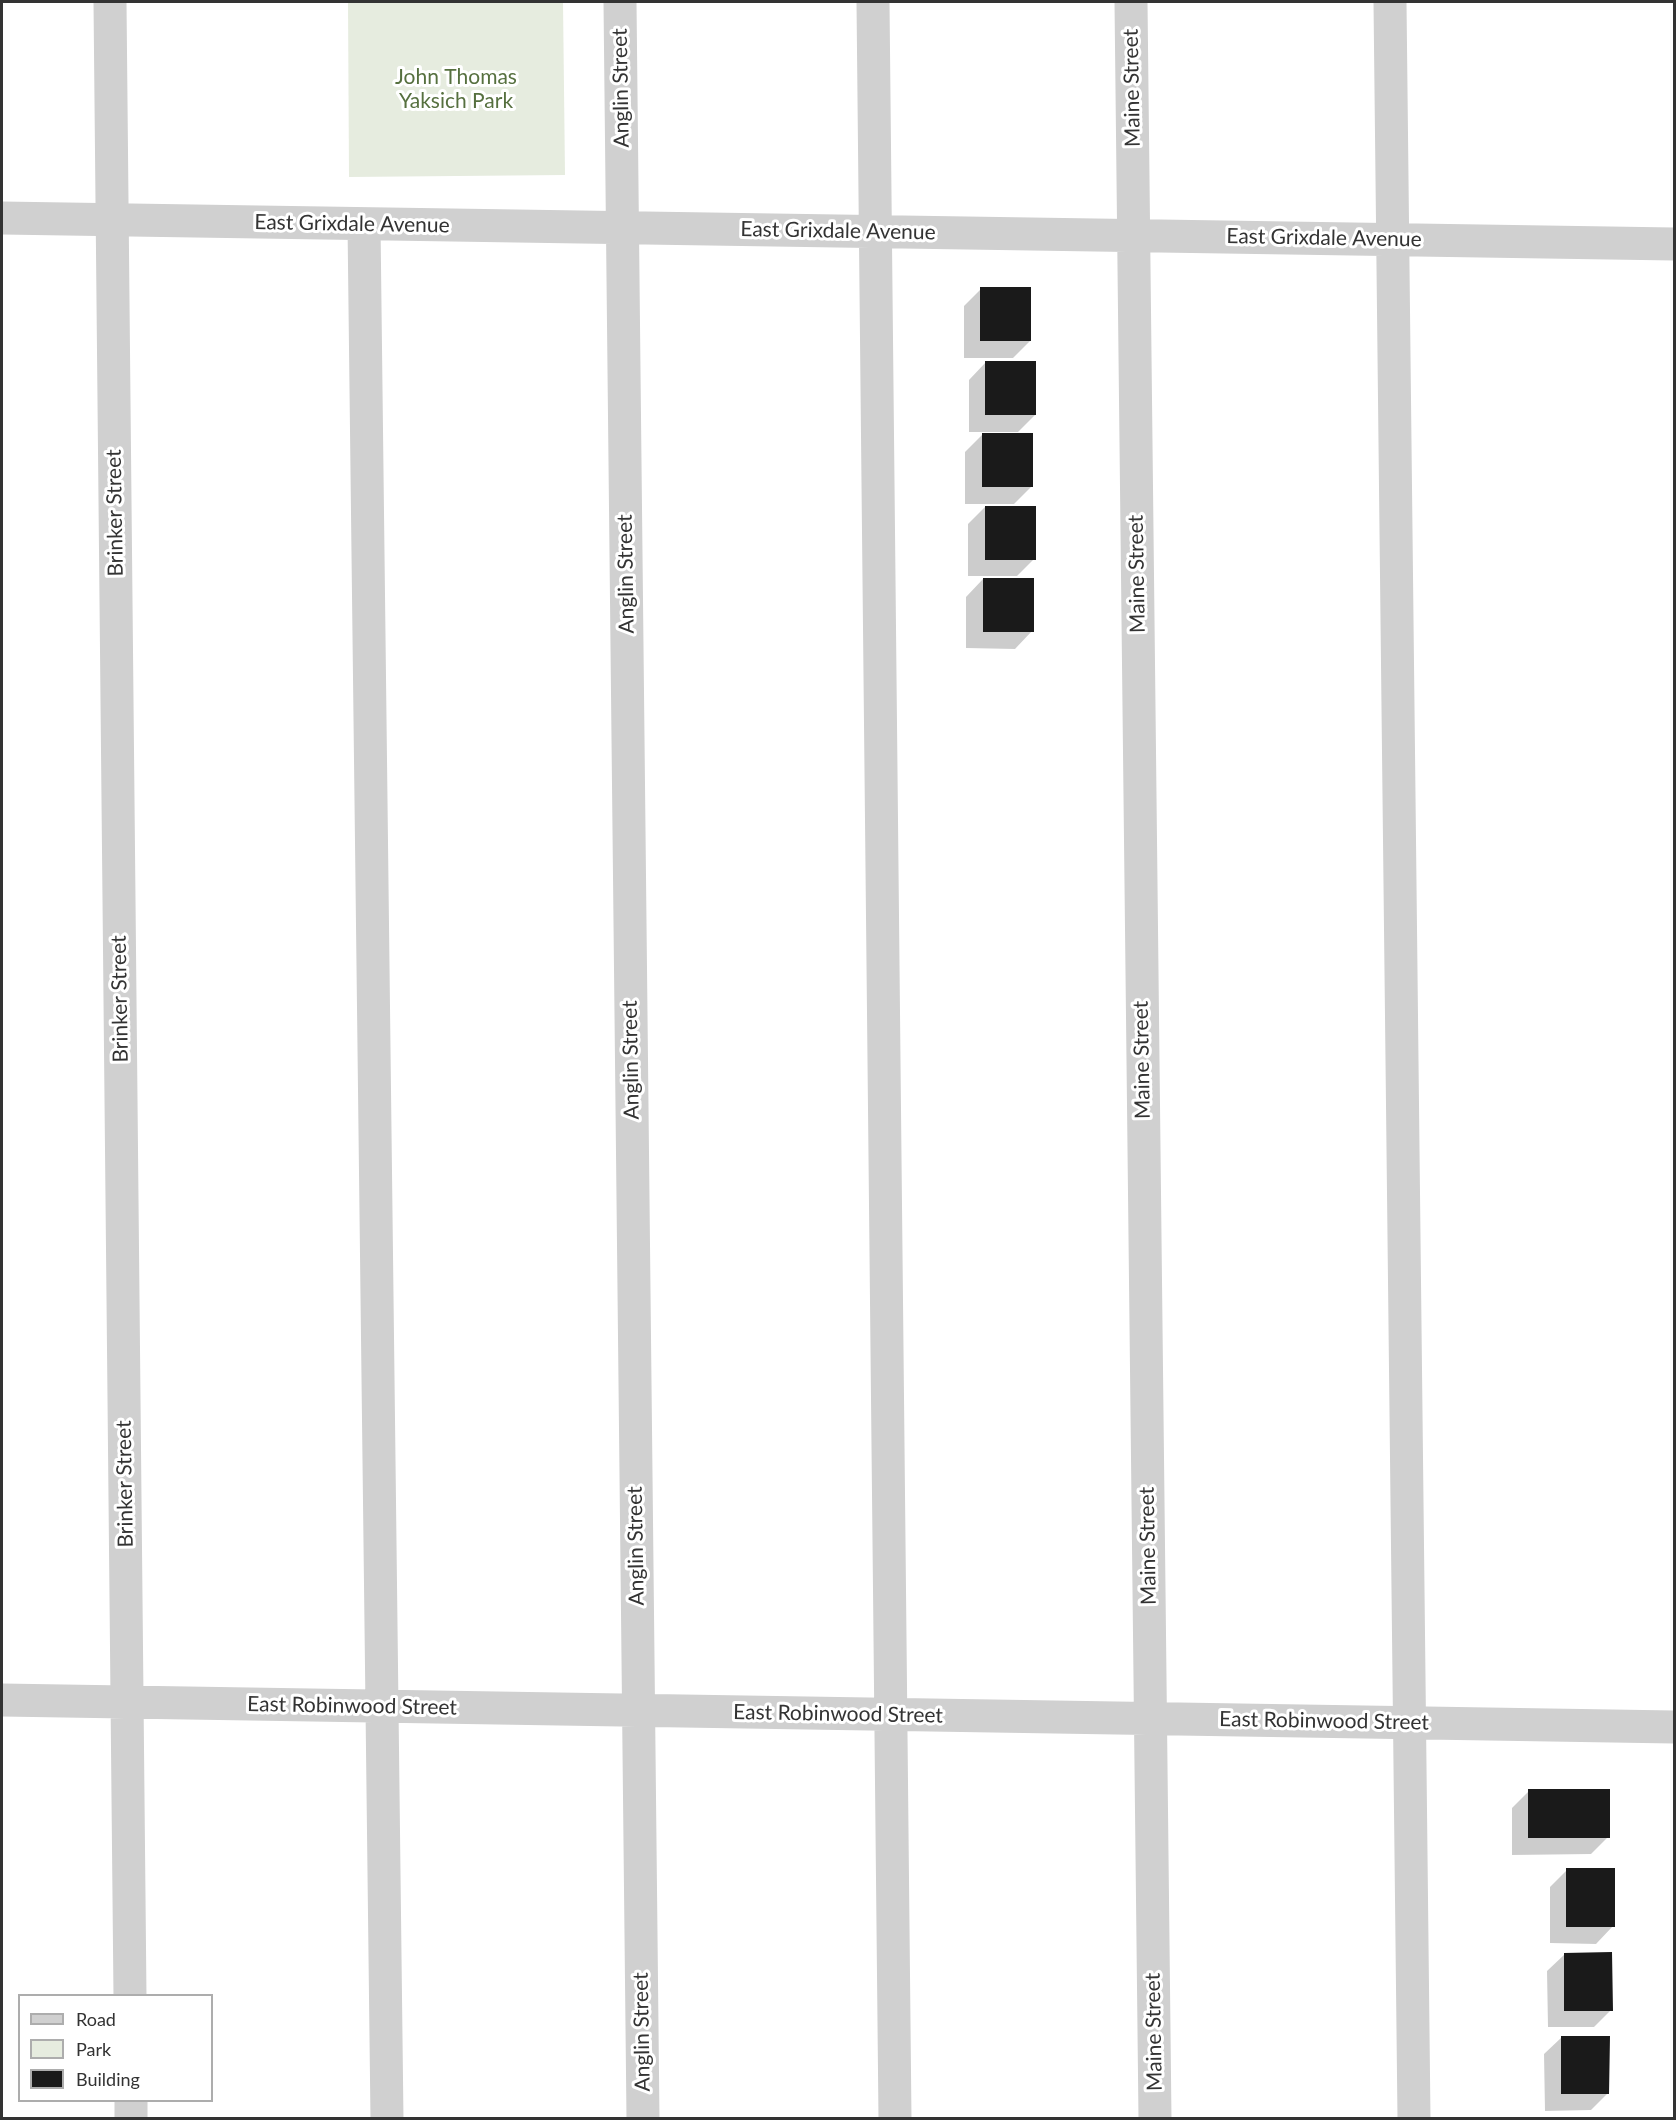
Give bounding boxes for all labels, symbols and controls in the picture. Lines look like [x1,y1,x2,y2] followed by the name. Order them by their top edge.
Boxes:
[607,28,635,148] street label: Anglin Street
[1118,29,1146,147] street label: Maine Street
[395,64,517,114] park label: John Thomas Yaksich Park
[254,210,450,238] street label: East Grixdale Avenue
[740,217,936,245] street label: East Grixdale Avenue
[1226,224,1422,252] street label: East Grixdale Avenue
[101,449,129,577] street label: Brinker Street
[612,514,640,634] street label: Anglin Street
[1123,515,1151,633] street label: Maine Street
[106,935,134,1063] street label: Brinker Street
[617,1000,645,1120] street label: Anglin Street
[1128,1001,1156,1119] street label: Maine Street
[111,1420,139,1548] street label: Brinker Street
[622,1486,650,1606] street label: Anglin Street
[1134,1487,1162,1605] street label: Maine Street
[247,1692,457,1720] street label: East Robinwood Street
[733,1700,943,1728] street label: East Robinwood Street
[1219,1707,1429,1735] street label: East Robinwood Street
[628,1972,656,2092] street label: Anglin Street
[1140,1973,1168,2091] street label: Maine Street
[18,1994,213,2102] legend
[76,2008,116,2030] text: Road
[76,2038,111,2060] text: Park
[76,2068,140,2090] text: Building

